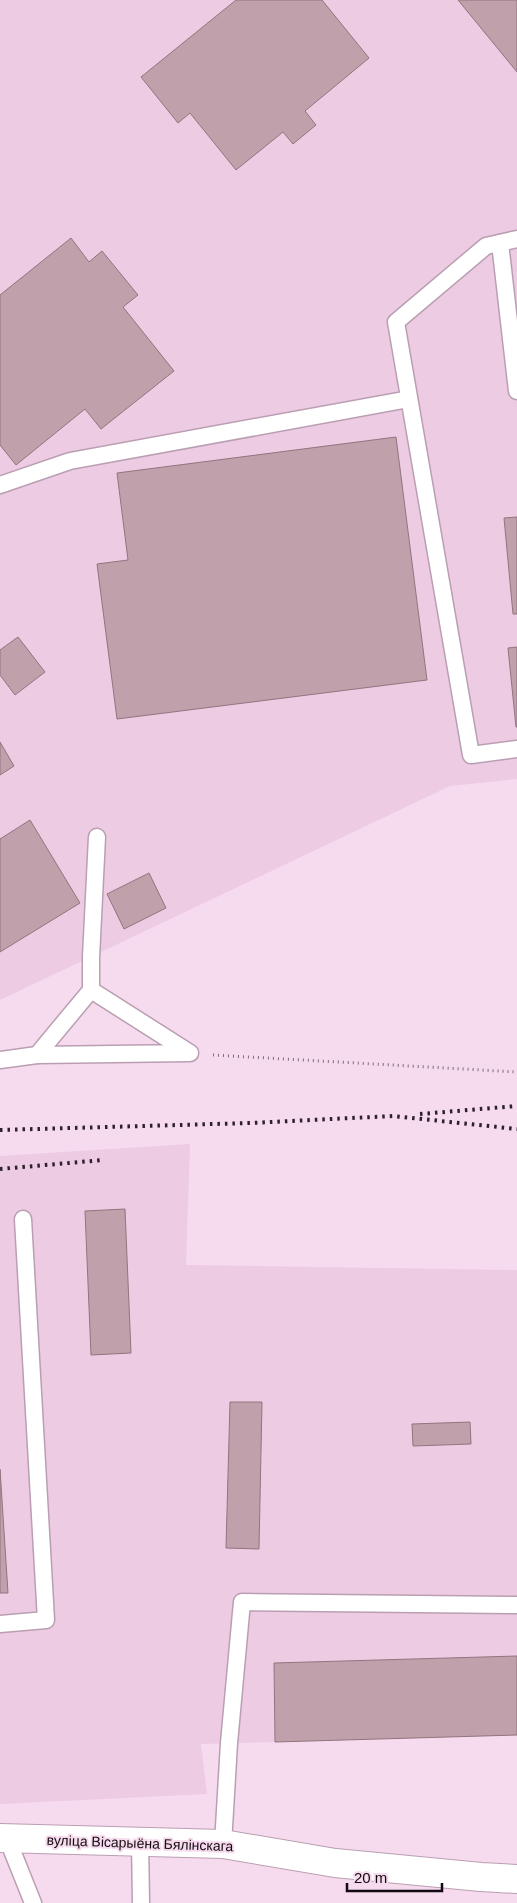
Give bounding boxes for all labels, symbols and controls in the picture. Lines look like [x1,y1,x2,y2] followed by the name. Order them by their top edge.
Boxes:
[46,1832,234,1854] street label: вуліца Вісарыёна Бялінскага
[347,1860,442,1892] scale bar
[354,1869,387,1886] text: 20 m

